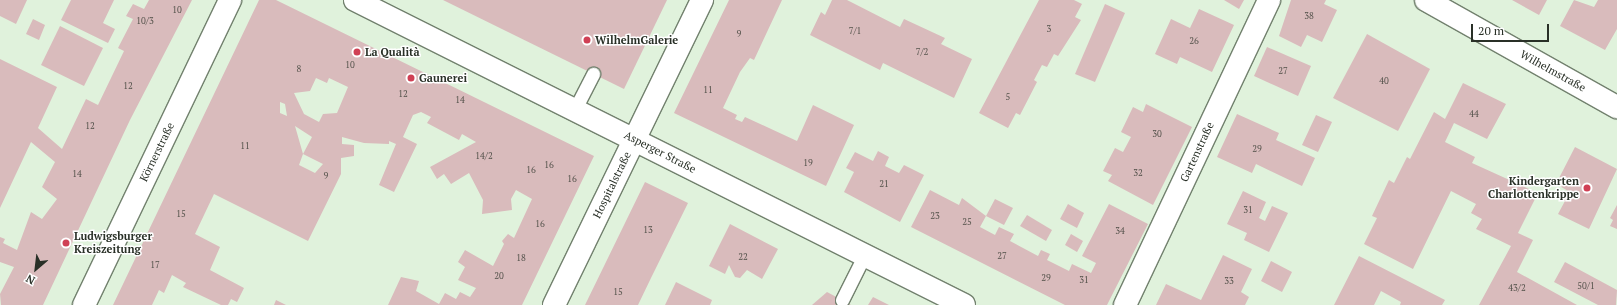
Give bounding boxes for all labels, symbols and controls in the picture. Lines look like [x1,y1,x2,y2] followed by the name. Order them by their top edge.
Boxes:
[172,5,182,15] house number: 10
[1304,11,1314,21] house number: 38
[136,16,154,26] house number: 10/3
[1473,16,1551,42] scale bar
[1478,23,1504,38] text: 20 m
[1047,24,1051,34] house number: 3
[849,26,861,36] house number: 7/1
[737,29,741,39] house number: 9
[595,33,678,47] place label: WilhelmGalerie
[582,35,592,45] marker: WilhelmGalerie
[1189,36,1199,46] house number: 26
[365,45,420,59] place label: La Qualità
[352,47,362,57] marker: La Qualità
[916,47,928,57] house number: 7/2
[1518,48,1588,94] street label: Wilhelmstraße
[345,60,355,70] house number: 10
[297,64,301,74] house number: 8
[1278,66,1288,76] house number: 27
[419,71,467,85] place label: Gaunerei
[406,73,416,83] marker: Gaunerei
[1379,76,1389,86] house number: 40
[123,81,133,91] house number: 12
[703,85,713,95] house number: 11
[398,89,408,99] house number: 12
[1006,92,1010,102] house number: 5
[455,95,465,105] house number: 14
[1469,109,1479,119] house number: 44
[137,120,177,184] street label: Körnerstraße
[1177,120,1217,184] street label: Gartenstraße
[85,121,95,131] house number: 12
[622,128,698,176] street label: Asperger Straße
[1152,129,1162,139] house number: 30
[240,141,250,151] house number: 11
[1252,144,1262,154] house number: 29
[590,150,634,220] street label: Hospitalstraße
[475,151,493,161] house number: 14/2
[803,158,813,168] house number: 19
[544,160,554,170] house number: 16
[526,165,536,175] house number: 16
[1133,168,1143,178] house number: 32
[72,169,82,179] house number: 14
[324,171,328,181] house number: 9
[567,174,577,184] house number: 16
[1488,175,1579,201] place label: Kindergarten Charlottenkrippe
[879,179,889,189] house number: 21
[1582,183,1592,193] marker: Kindergarten Charlottenkrippe
[1243,205,1253,215] house number: 31
[176,209,186,219] house number: 15
[930,211,940,221] house number: 23
[962,217,972,227] house number: 25
[535,219,545,229] house number: 16
[643,225,653,235] house number: 13
[1115,226,1125,236] house number: 34
[74,230,152,256] place label: Ludwigsburger Kreiszeitung
[61,238,71,248] marker: Ludwigsburger Kreiszeitung
[16,249,56,289] north arrow
[997,251,1007,261] house number: 27
[738,252,748,262] house number: 22
[516,253,526,263] house number: 18
[150,260,160,270] house number: 17
[23,271,37,288] text: N
[494,271,504,281] house number: 20
[1041,273,1051,283] house number: 29
[1079,275,1089,285] house number: 31
[1224,276,1234,286] house number: 33
[1577,281,1595,291] house number: 50/1
[1508,283,1526,293] house number: 43/2
[613,287,623,297] house number: 15

